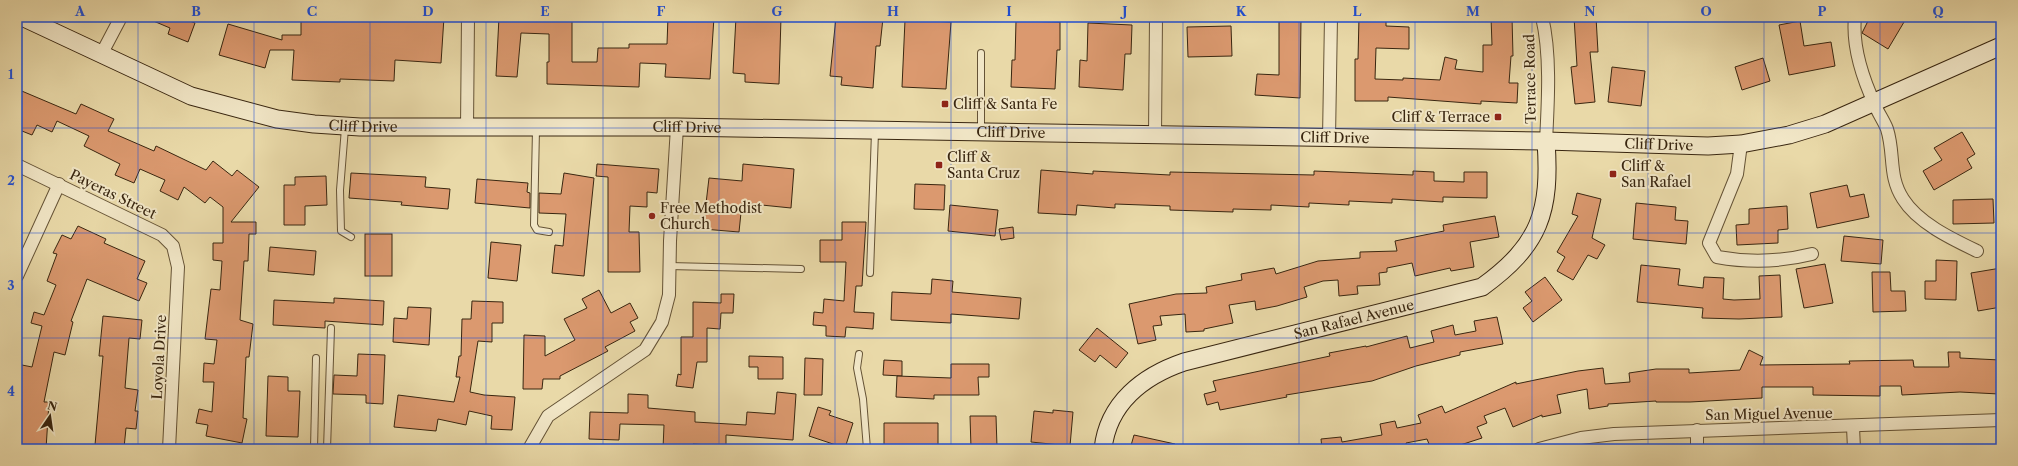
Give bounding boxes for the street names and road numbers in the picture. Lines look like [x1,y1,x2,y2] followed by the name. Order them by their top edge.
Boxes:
[1520,34,1540,124] street label: Terrace Road
[328,116,398,136] street label: Cliff Drive
[652,118,722,137] street label: Cliff Drive
[976,123,1046,142] street label: Cliff Drive
[1300,128,1370,147] street label: Cliff Drive
[1624,134,1694,155] street label: Cliff Drive
[67,165,159,223] street label: Payeras Street
[1292,295,1416,343] street label: San Rafael Avenue
[148,314,170,400] street label: Loyola Drive
[1705,404,1833,424] street label: San Miguel Avenue

